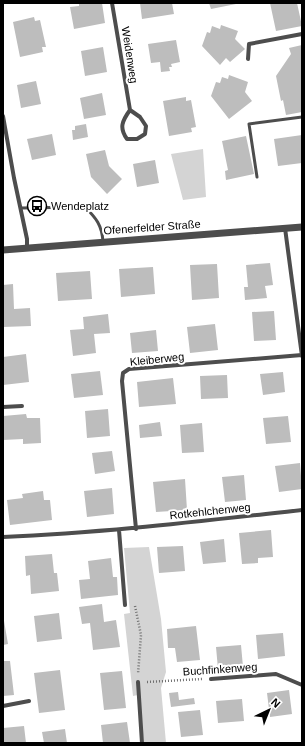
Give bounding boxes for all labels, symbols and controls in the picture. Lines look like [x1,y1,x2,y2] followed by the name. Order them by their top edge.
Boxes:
[120,26,140,84] street label: Weidenweg
[26,195,48,217] bus stop icon: Wendeplatz
[51,200,109,212] place label: Wendeplatz
[103,218,201,236] street label: Ofenerfelder Straße
[129,350,185,368] street label: Kleiberweg
[169,501,251,521] street label: Rotkehlchenweg
[182,660,258,678] street label: Buchfinkenweg
[249,690,289,730] north arrow
[269,696,283,710] text: N

